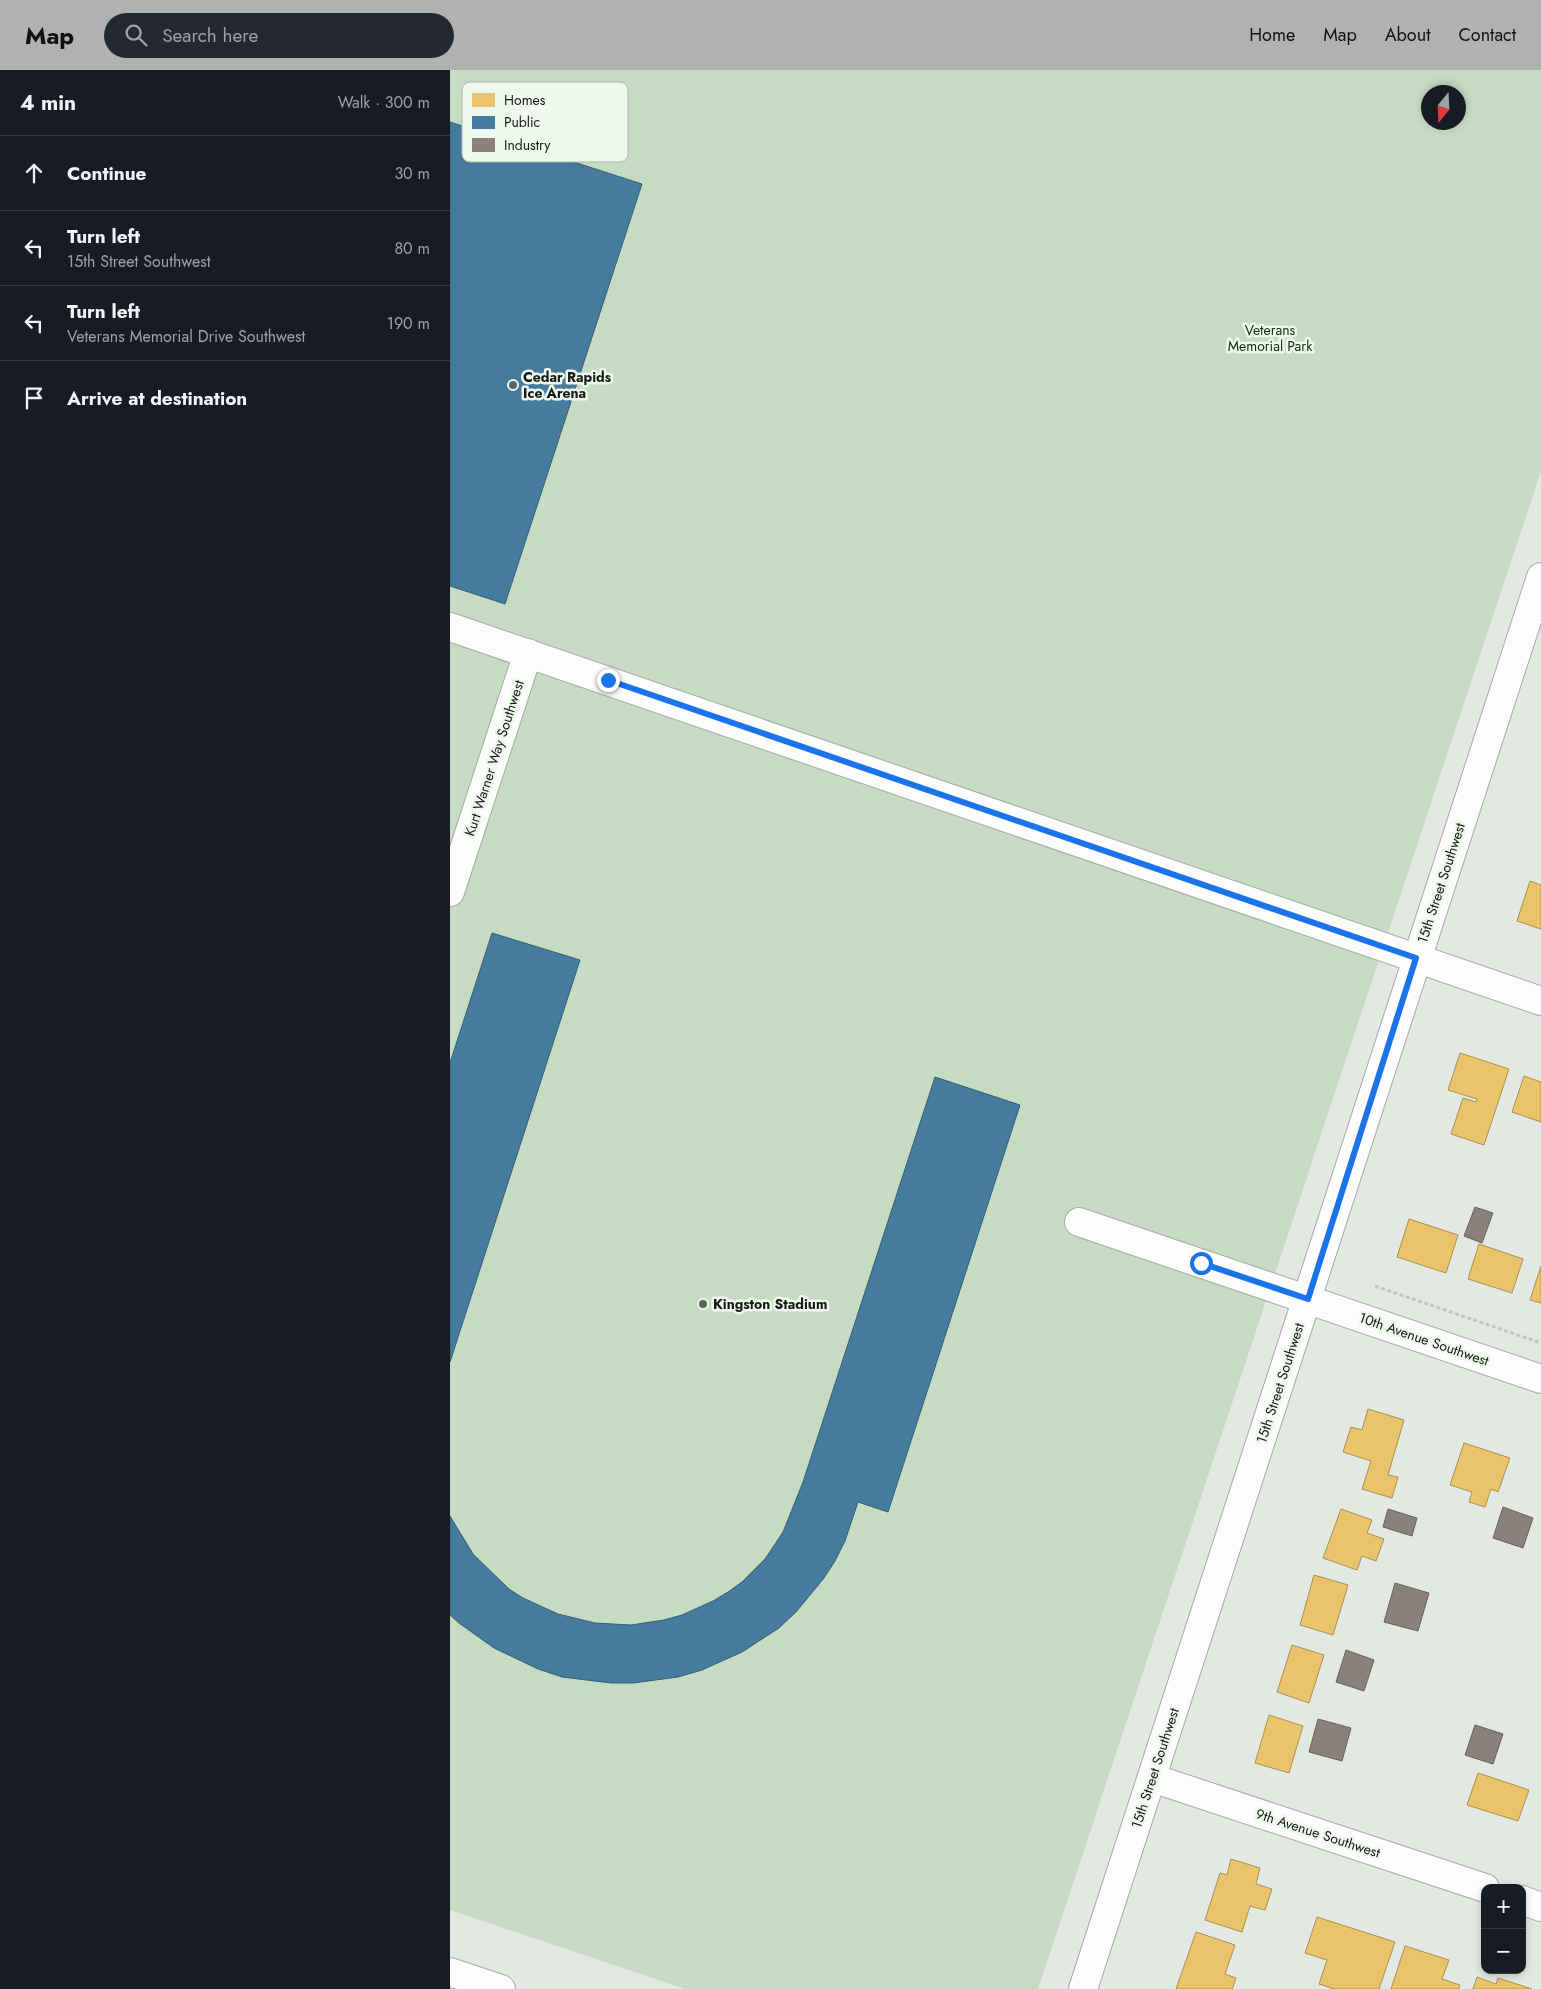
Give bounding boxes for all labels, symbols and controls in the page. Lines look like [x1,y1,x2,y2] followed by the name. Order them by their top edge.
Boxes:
[104,13,454,58] search box
[25,18,74,53] text: Map
[122,21,150,49] icon: search
[162,22,258,49] text: Search here
[1249,22,1295,48] text: Home
[1323,22,1357,48] text: Map
[1385,22,1430,48] text: About
[1458,22,1516,48] text: Contact
[462,82,628,162] legend
[1421,85,1466,130] north arrow
[20,88,76,118] text: 4 min
[504,90,546,110] text: Homes
[338,91,430,114] text: Walk · 300 m
[504,112,540,132] text: Public
[504,135,551,155] text: Industry
[20,159,48,187] icon: ahead
[67,160,146,187] text: Continue
[394,162,430,185] text: 30 m
[67,223,140,250] text: Turn left
[20,234,48,262] icon: left
[394,237,430,260] text: 80 m
[67,250,210,273] text: 15th Street Southwest
[67,298,140,325] text: Turn left
[20,309,48,337] icon: left
[387,312,430,335] text: 190 m
[1228,320,1313,356] park label: Veterans Memorial Park
[67,325,305,348] text: Veterans Memorial Drive Southwest
[523,367,612,403] place label: Cedar Rapids Ice Arena
[507,379,519,391] marker: Cedar Rapids Ice Arena
[20,384,48,412] icon: arrive
[67,385,247,412] text: Arrive at destination
[597,669,620,692] route end
[459,677,529,839] street label: Kurt Warner Way Southwest
[1412,820,1470,946] street label: 15th Street Southwest
[1190,1252,1213,1275] route start
[713,1294,827,1314] place label: Kingston Stadium
[697,1298,709,1310] marker: Kingston Stadium
[1356,1307,1492,1371] street label: 10th Avenue Southwest
[1251,1320,1309,1446] street label: 15th Street Southwest
[1126,1705,1184,1831] street label: 15th Street Southwest
[1253,1803,1383,1863] street label: 9th Avenue Southwest
[1481,1884,1526,1974] map controls
[1481,1884,1526,1929] button: +
[1481,1929,1526,1974] button: −

